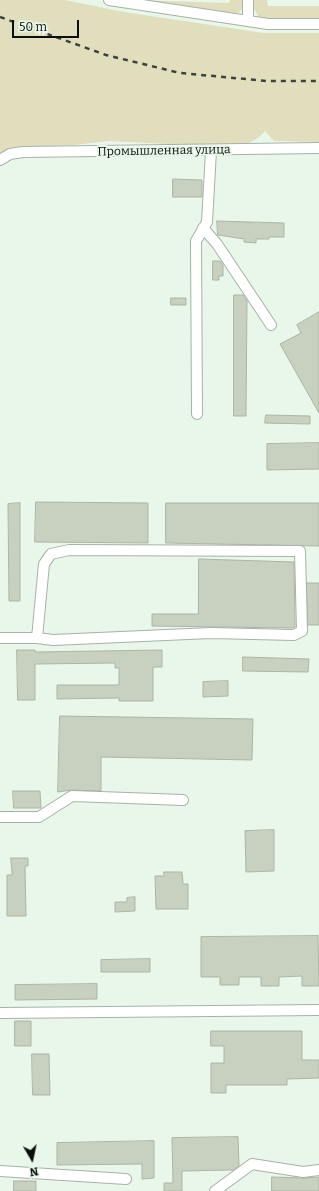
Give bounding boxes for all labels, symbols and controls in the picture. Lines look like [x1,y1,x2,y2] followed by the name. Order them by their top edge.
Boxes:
[14,12,81,38] scale bar
[19,20,47,34] text: 50 m
[97,143,231,159] street label: Промышленная улица
[12,1139,52,1179] north arrow
[29,1164,39,1178] text: N

